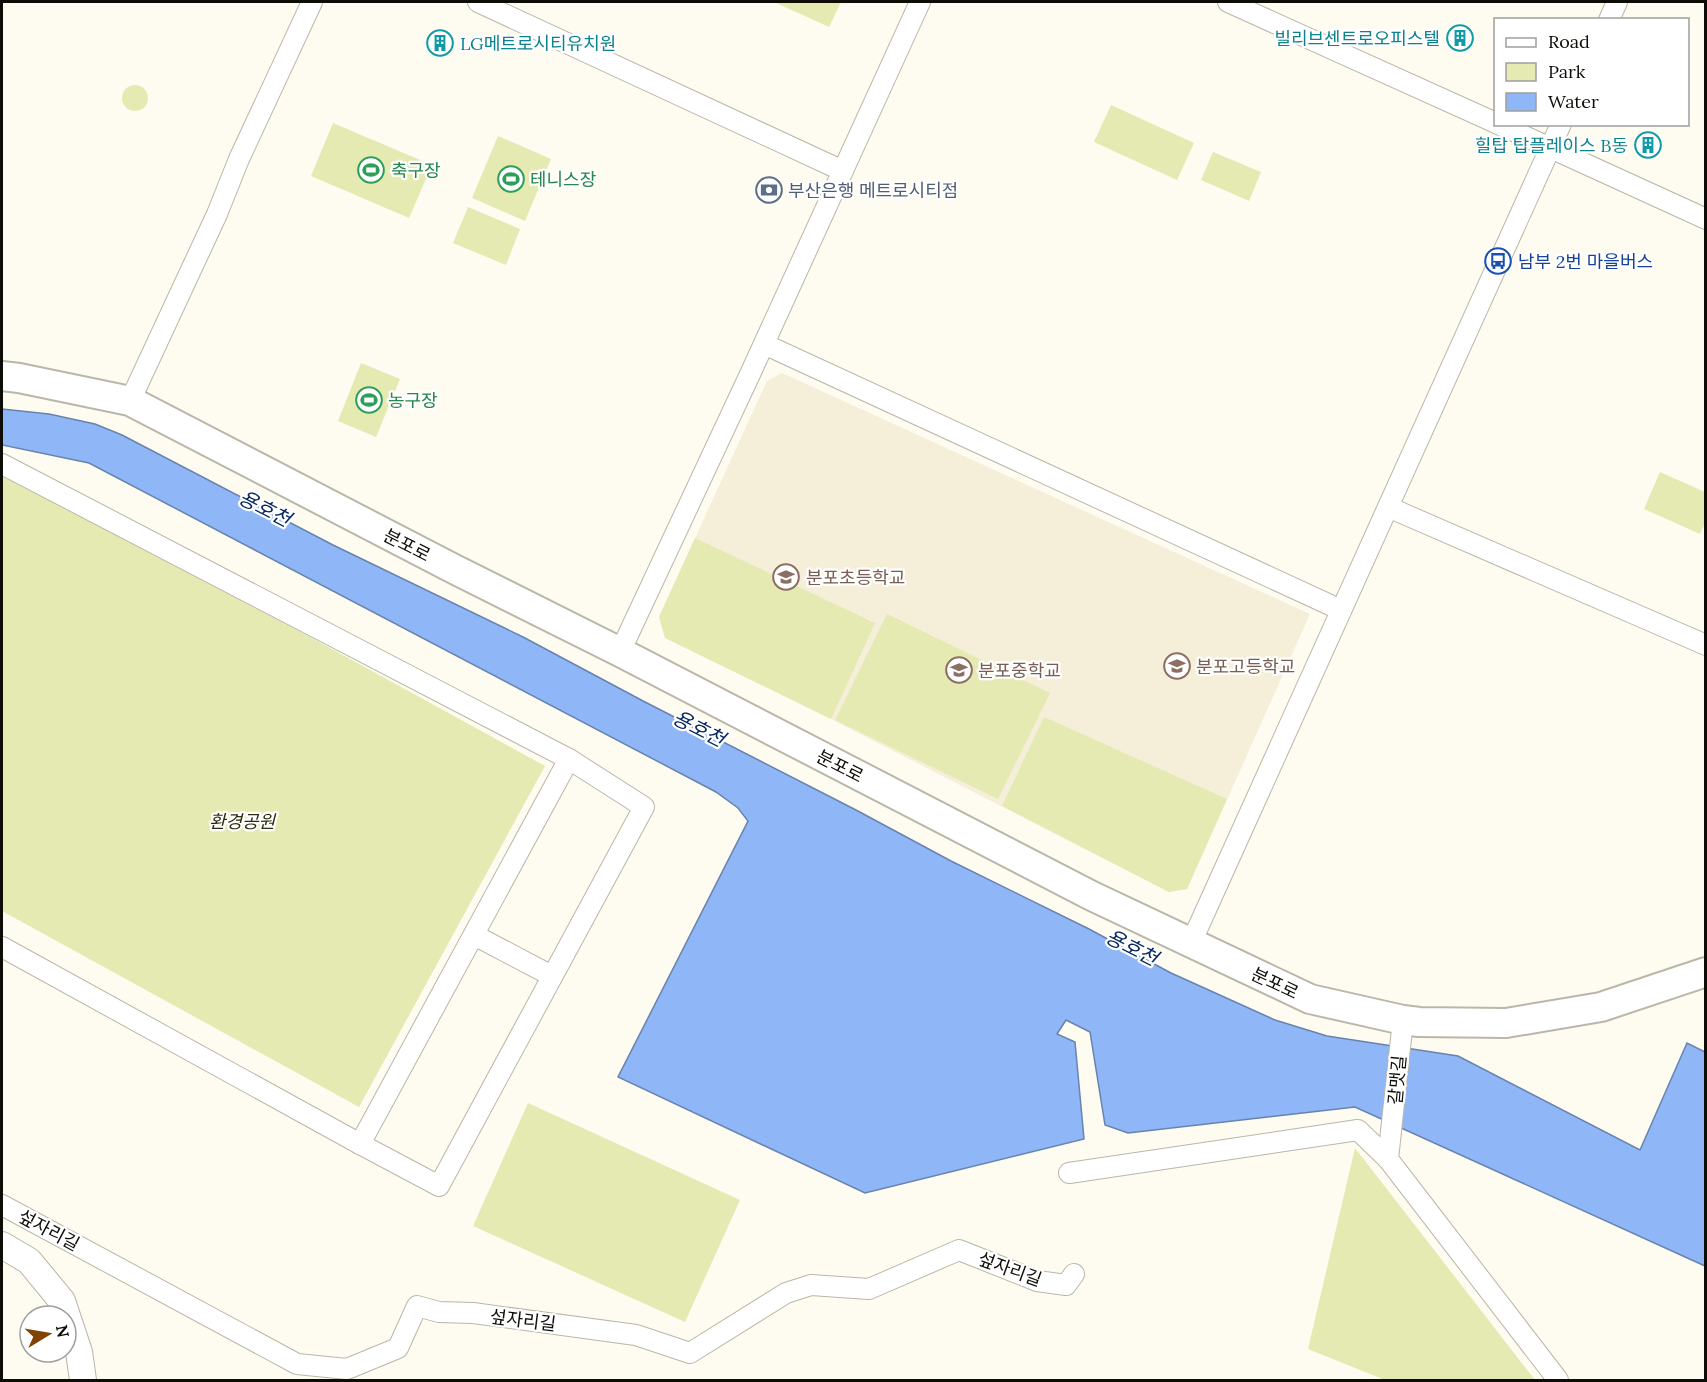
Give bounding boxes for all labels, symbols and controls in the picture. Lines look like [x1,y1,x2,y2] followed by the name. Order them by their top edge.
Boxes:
[1494,18,1689,126] legend
[1445,23,1475,53] building icon: 빌리브센트로오피스텔
[1274,27,1440,50] place label: 빌리브센트로오피스텔
[425,28,455,58] building icon: LG메트로시티유치원
[1548,30,1590,53] text: Road
[460,32,616,55] place label: LG메트로시티유치원
[1548,60,1586,83] text: Park
[1548,90,1599,113] text: Water
[1633,130,1663,160] building icon: 힐탑 탑플레이스 B동
[1475,134,1628,157] place label: 힐탑 탑플레이스 B동
[356,155,386,185] sports icon: 축구장
[391,159,441,182] place label: 축구장
[496,164,526,194] sports icon: 테니스장
[530,168,596,191] place label: 테니스장
[754,175,784,205] bank icon: 부산은행 메트로시티점
[788,179,958,202] place label: 부산은행 메트로시티점
[1483,246,1513,276] bus stop icon: 남부 2번 마을버스
[1518,250,1653,273] place label: 남부 2번 마을버스
[354,385,384,415] sports icon: 농구장
[388,389,438,412] place label: 농구장
[235,484,298,533] water label: 용호천
[380,523,434,567] street label: 분포로
[771,562,801,592] school or university icon: 분포초등학교
[806,566,905,589] place label: 분포초등학교
[1162,651,1192,681] school or university icon: 분포고등학교
[944,655,974,685] school or university icon: 분포중학교
[1196,655,1295,678] place label: 분포고등학교
[978,659,1061,682] place label: 분포중학교
[669,704,732,753] water label: 용호천
[813,744,867,788] street label: 분포로
[209,810,277,833] park label: 환경공원
[1102,923,1165,972] water label: 용호천
[1248,962,1302,1004] street label: 분포로
[1383,1054,1411,1106] street label: 갈맷길
[14,1204,84,1256] street label: 섶자리길
[975,1247,1045,1291] street label: 섶자리길
[18,1304,78,1364] north arrow
[489,1305,557,1335] street label: 섶자리길
[52,1323,74,1339] text: N

